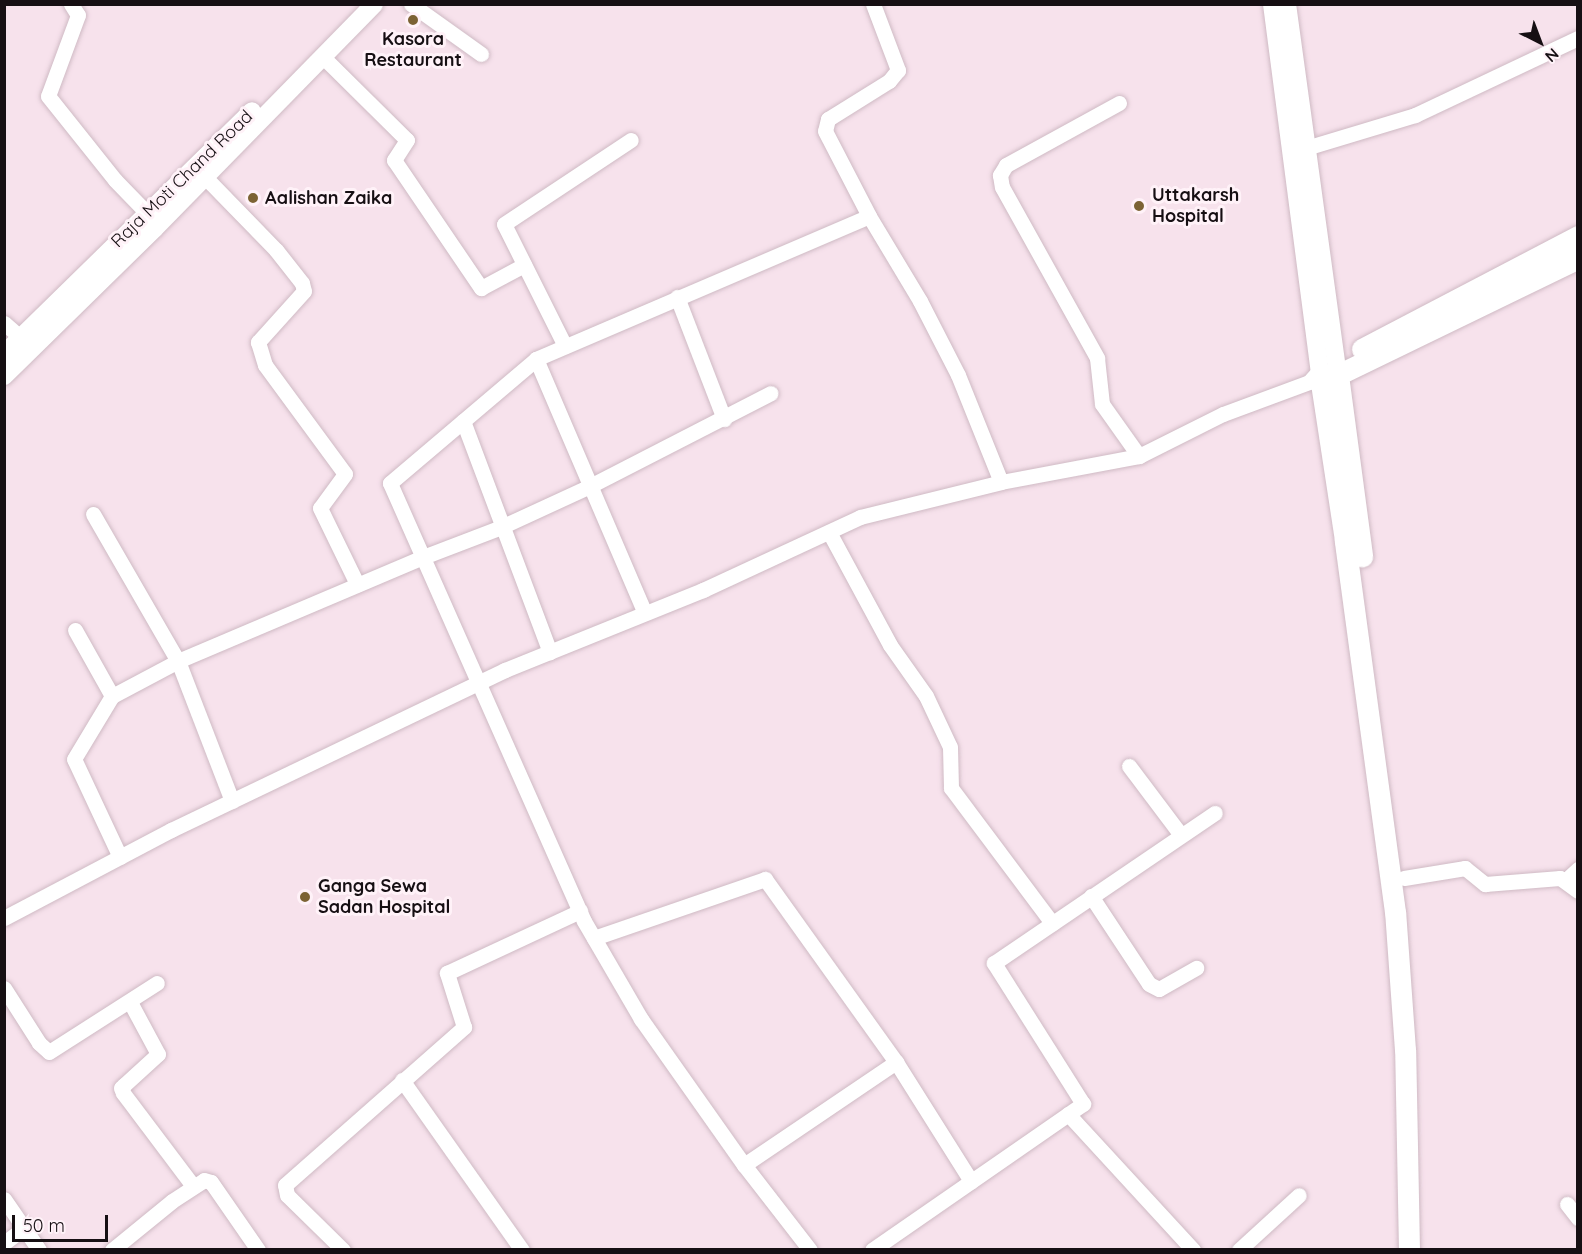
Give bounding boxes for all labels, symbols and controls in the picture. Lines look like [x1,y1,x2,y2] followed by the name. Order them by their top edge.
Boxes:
[1510,12,1570,72] north arrow
[406,13,420,27] marker: Kasora Restaurant
[364,29,462,72] place label: Kasora Restaurant
[1541,44,1563,67] text: N
[107,106,257,252] street label: Raja Moti Chand Road
[1152,185,1239,228] place label: Uttakarsh Hospital
[265,187,392,209] place label: Aalishan Zaika
[246,191,260,205] marker: Aalishan Zaika
[1130,197,1148,215] marker: Uttakarsh Hospital
[318,876,450,918] place label: Ganga Sewa Sadan Hospital
[296,888,314,906] marker: Ganga Sewa Sadan Hospital
[15,1203,111,1241] scale bar
[23,1214,65,1237] text: 50 m

